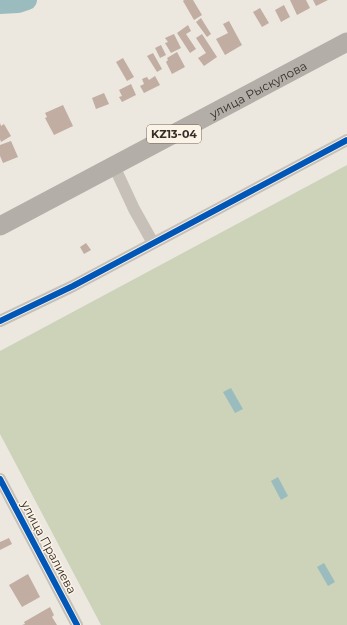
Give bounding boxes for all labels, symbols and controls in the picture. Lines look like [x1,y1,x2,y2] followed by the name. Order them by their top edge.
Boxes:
[206,57,309,122] street label: улица Рыскулова
[147,125,201,143] road number: KZ13-04
[18,497,80,596] street label: улица Пралиева

